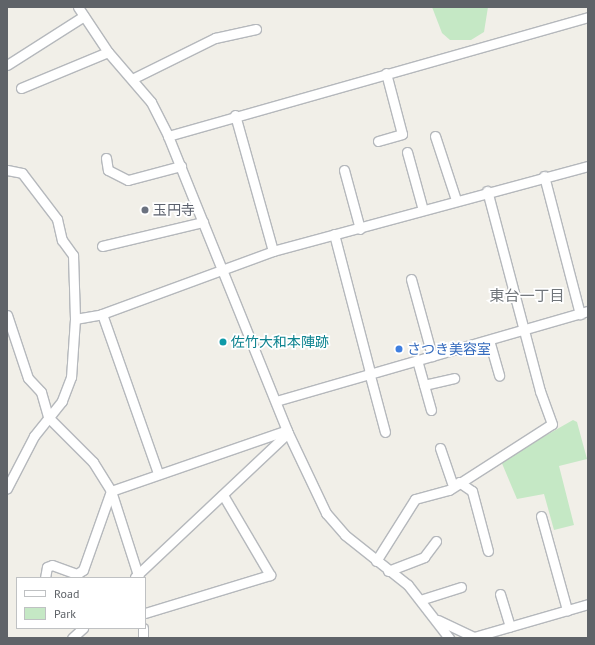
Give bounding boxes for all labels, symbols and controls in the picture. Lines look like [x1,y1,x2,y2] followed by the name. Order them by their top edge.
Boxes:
[153,202,195,218] place label: 玉円寺
[140,205,150,215] marker: 玉円寺
[490,287,564,305] district label: 東台一丁目
[231,334,329,350] place label: 佐竹大和本陣跡
[218,337,228,347] marker: 佐竹大和本陣跡
[407,341,491,357] place label: さつき美容室
[394,344,404,354] marker: さつき美容室
[16,577,146,629] legend
[54,586,79,601] text: Road
[54,606,76,621] text: Park

